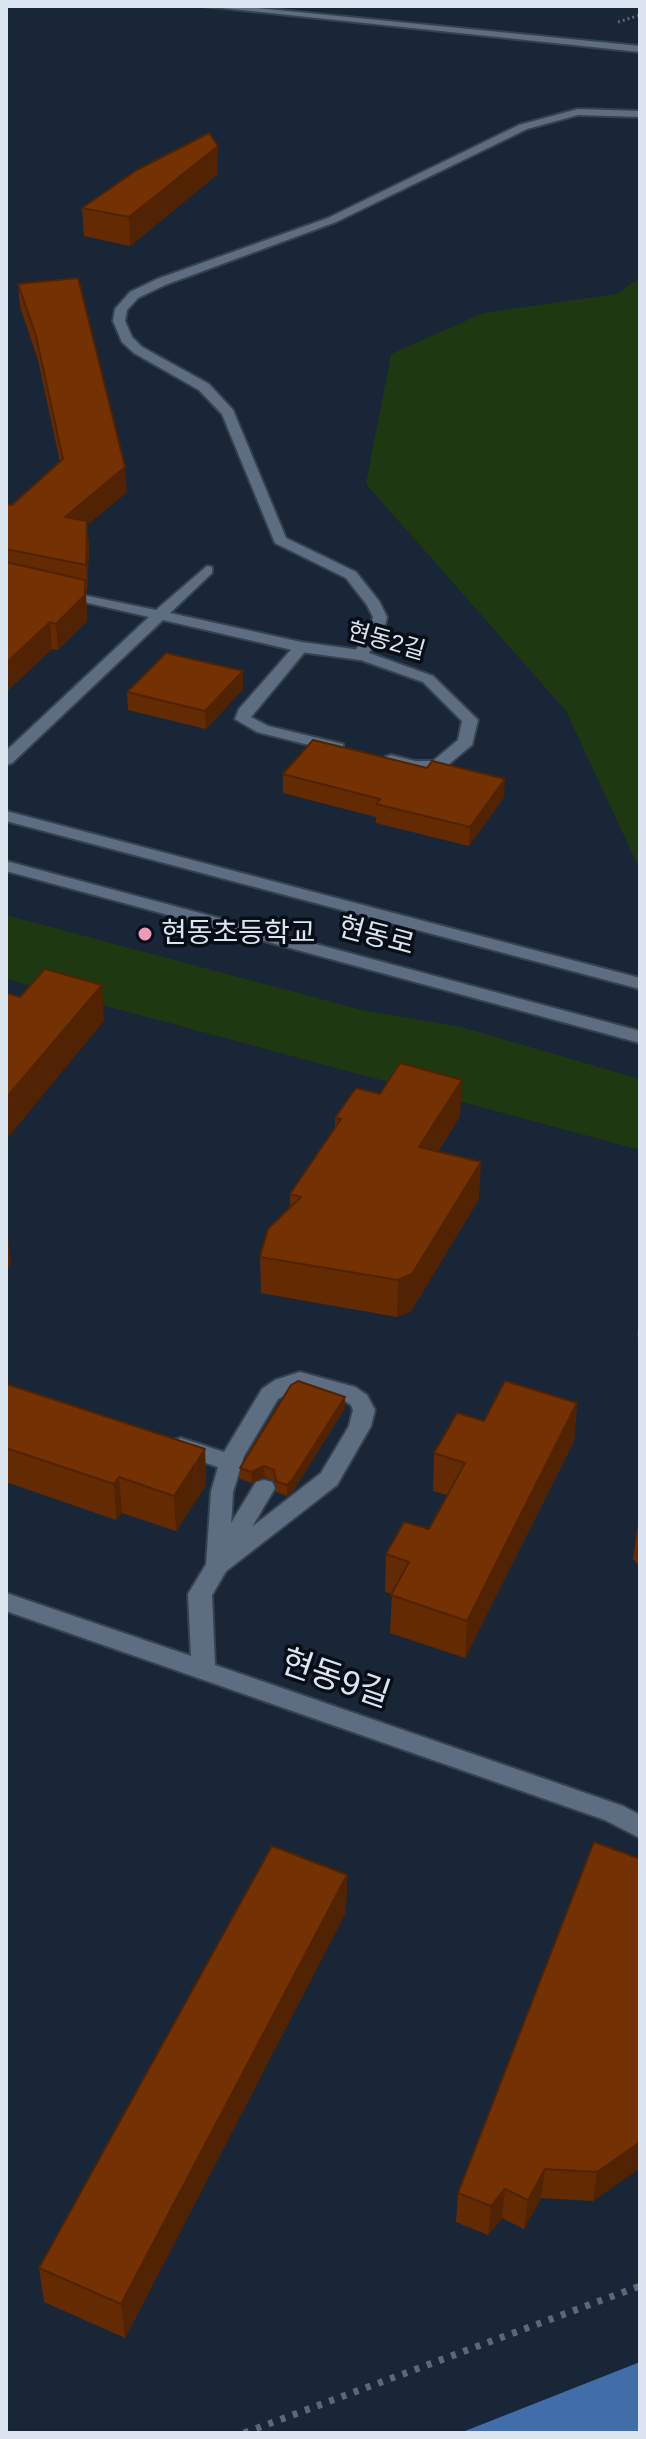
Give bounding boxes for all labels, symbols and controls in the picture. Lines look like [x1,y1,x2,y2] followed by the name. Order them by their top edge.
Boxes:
[344,617,428,667] street label: 현동2길
[334,911,418,963] street label: 현동로
[161,917,316,951] place label: 현동초등학교
[136,925,154,943] marker: 현동초등학교
[275,1642,395,1718] street label: 현동9길

